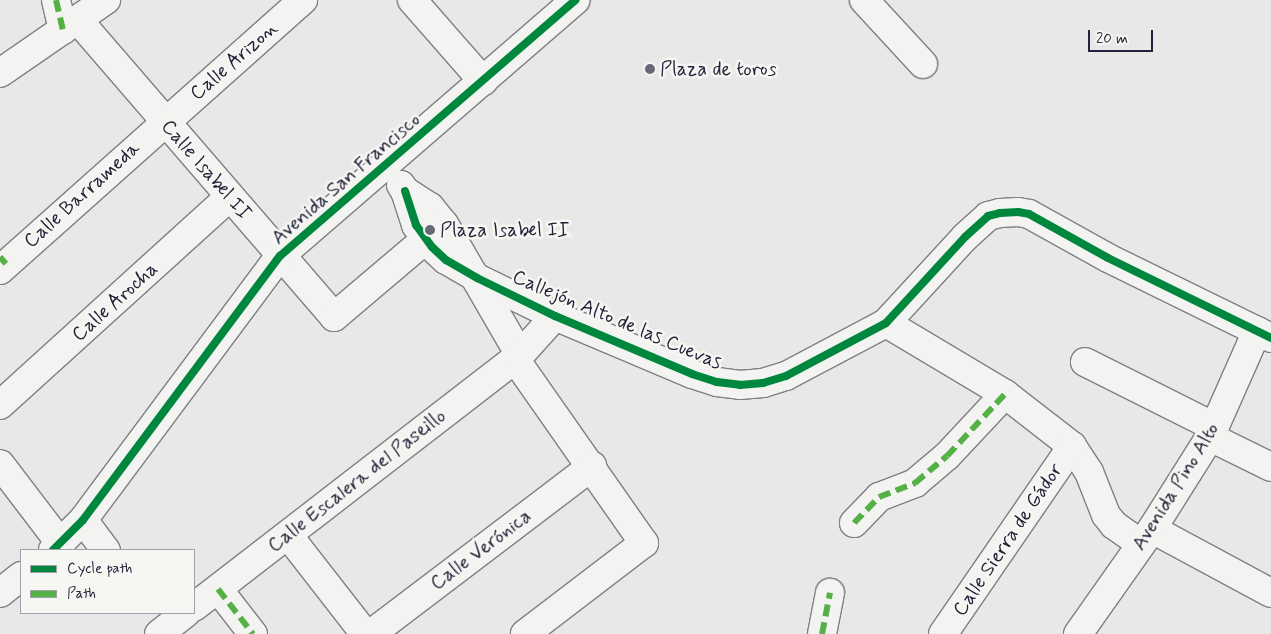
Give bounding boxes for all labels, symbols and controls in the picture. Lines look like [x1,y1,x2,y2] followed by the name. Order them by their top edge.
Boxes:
[185,16,283,106] street label: Calle Arizon
[1091,20,1156,52] scale bar
[1096,29,1128,49] text: 20 m
[660,57,781,81] place label: Plaza de toros
[644,63,656,75] marker: Plaza de toros
[266,107,426,251] street label: Avenida San Francisco
[155,114,257,226] street label: Calle Isabel II
[21,138,143,252] street label: Calle Barrameda
[440,218,573,242] place label: Plaza Isabel II
[424,224,436,236] marker: Plaza Isabel II
[67,257,163,347] street label: Calle Arocha
[508,264,726,376] street label: Callejón Alto de las Cuevas
[264,405,450,557] street label: Calle Escalera del Paseillo
[1127,419,1225,555] street label: Avenida Pino Alto
[948,458,1068,622] street label: Calle Sierra de Gádor
[426,504,536,596] street label: Calle Verónica
[20,549,195,614] legend
[67,559,132,579] text: Cycle path
[67,584,96,604] text: Path

